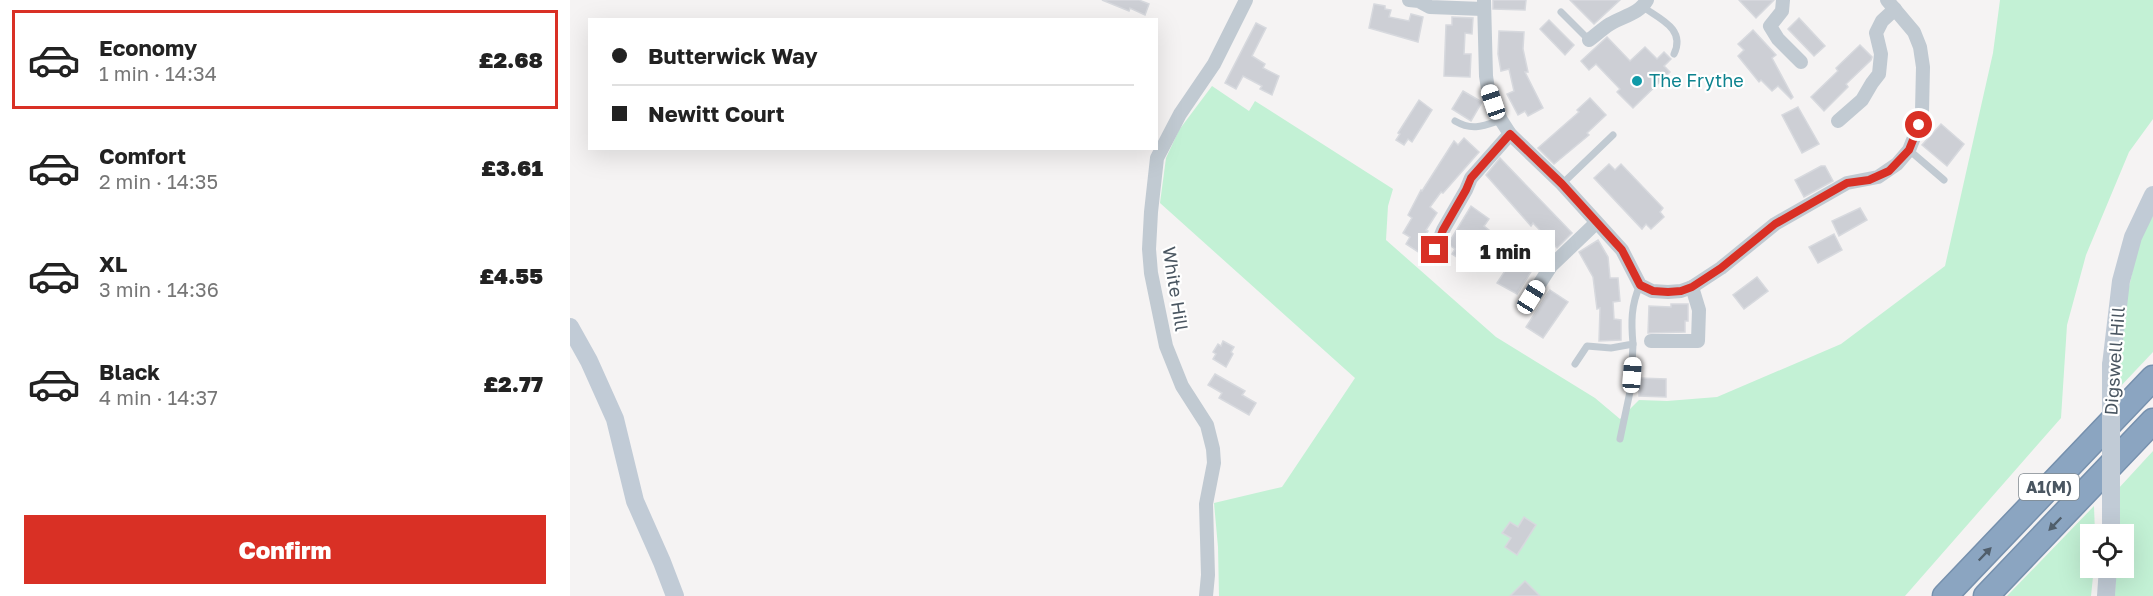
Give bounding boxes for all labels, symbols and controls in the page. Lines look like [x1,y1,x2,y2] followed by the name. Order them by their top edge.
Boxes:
[27,33,81,87] icon: car
[99,34,197,61] text: Economy
[648,42,818,69] text: Butterwick Way
[479,46,543,73] text: £2.68
[99,61,217,85] text: 1 min · 14:34
[1649,69,1744,91] place label: The Frythe
[1630,74,1644,88] marker: The Frythe
[1479,82,1507,122] car
[648,100,785,127] text: Newitt Court
[1905,111,1932,138] route start
[27,141,81,195] icon: car
[99,142,186,169] text: Comfort
[481,154,543,181] text: £3.61
[99,169,218,193] text: 2 min · 14:35
[1456,229,1555,271] callout: 1 min
[1421,236,1448,263] route end
[1480,239,1531,263] text: 1 min
[1158,245,1194,333] street label: White Hill
[27,249,81,303] icon: car
[99,250,127,277] text: XL
[479,262,543,289] text: £4.55
[99,277,219,301] text: 3 min · 14:36
[1514,277,1548,317] car
[2099,306,2129,416] street label: Digswell Hill
[1622,356,1642,394] car
[27,357,81,411] icon: car
[99,358,160,385] text: Black
[483,370,543,397] text: £2.77
[99,385,218,409] text: 4 min · 14:37
[2019,474,2079,500] road number: A1(M)
[24,515,546,584] button: Confirm
[2048,517,2062,532] one-way arrow
[2080,524,2134,578] map controls
[2080,524,2134,578] button: locate
[1978,547,1992,561] one-way arrow

